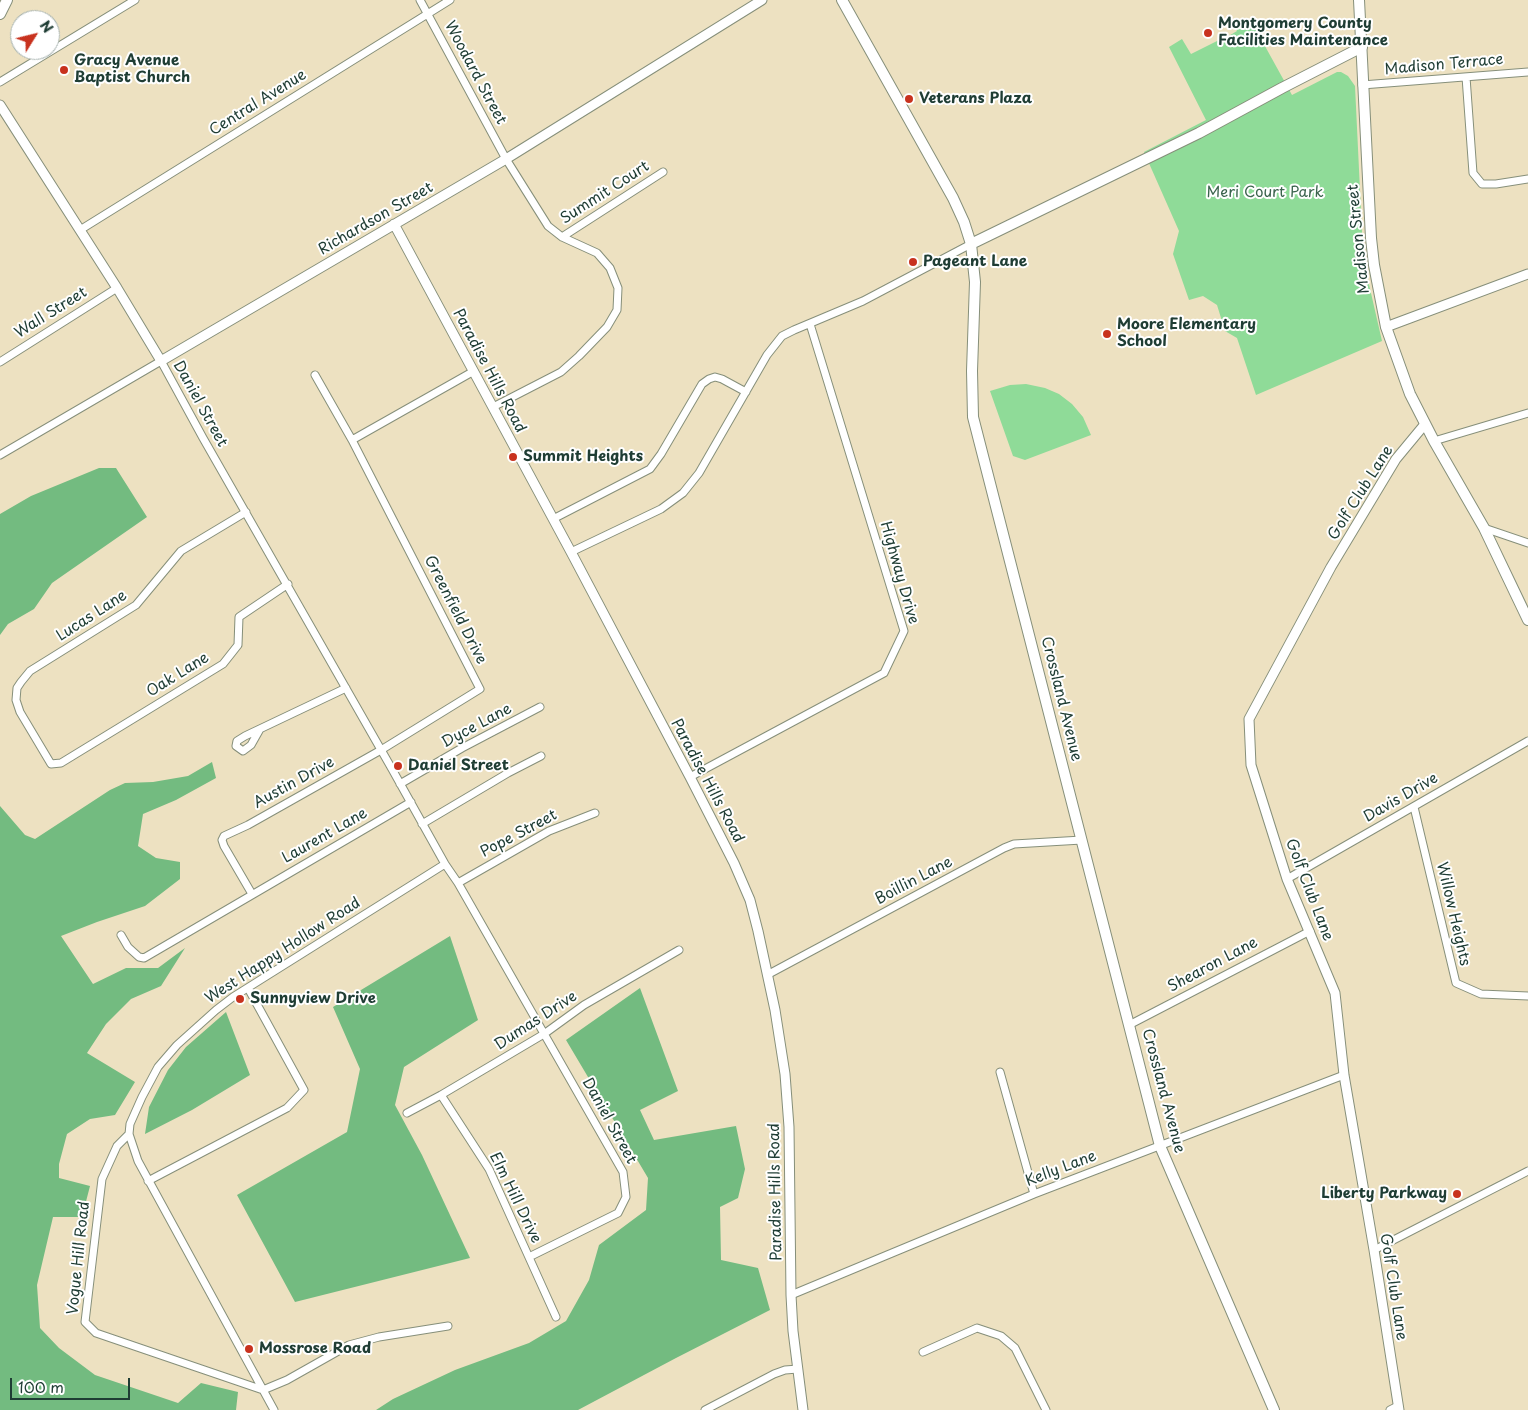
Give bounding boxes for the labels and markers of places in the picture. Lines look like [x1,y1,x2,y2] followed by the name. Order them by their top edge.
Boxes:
[1218,15,1388,50] place label: Montgomery County Facilities Maintenance
[1202,27,1214,39] marker: Montgomery County Facilities Maintenance
[74,52,190,87] place label: Gracy Avenue Baptist Church
[58,64,70,76] marker: Gracy Avenue Baptist Church
[919,90,1032,108] place label: Veterans Plaza
[903,93,915,105] marker: Veterans Plaza
[923,253,1027,271] place label: Pageant Lane
[907,256,919,268] marker: Pageant Lane
[1117,316,1256,351] place label: Moore Elementary School
[1101,328,1113,340] marker: Moore Elementary School
[523,448,643,466] place label: Summit Heights
[507,451,519,463] marker: Summit Heights
[408,757,509,775] place label: Daniel Street
[392,760,404,772] marker: Daniel Street
[250,990,376,1008] place label: Sunnyview Drive
[234,993,246,1005] marker: Sunnyview Drive
[1321,1185,1447,1203] place label: Liberty Parkway
[1451,1188,1463,1200] marker: Liberty Parkway
[259,1340,371,1358] place label: Mossrose Road
[243,1343,255,1355] marker: Mossrose Road

